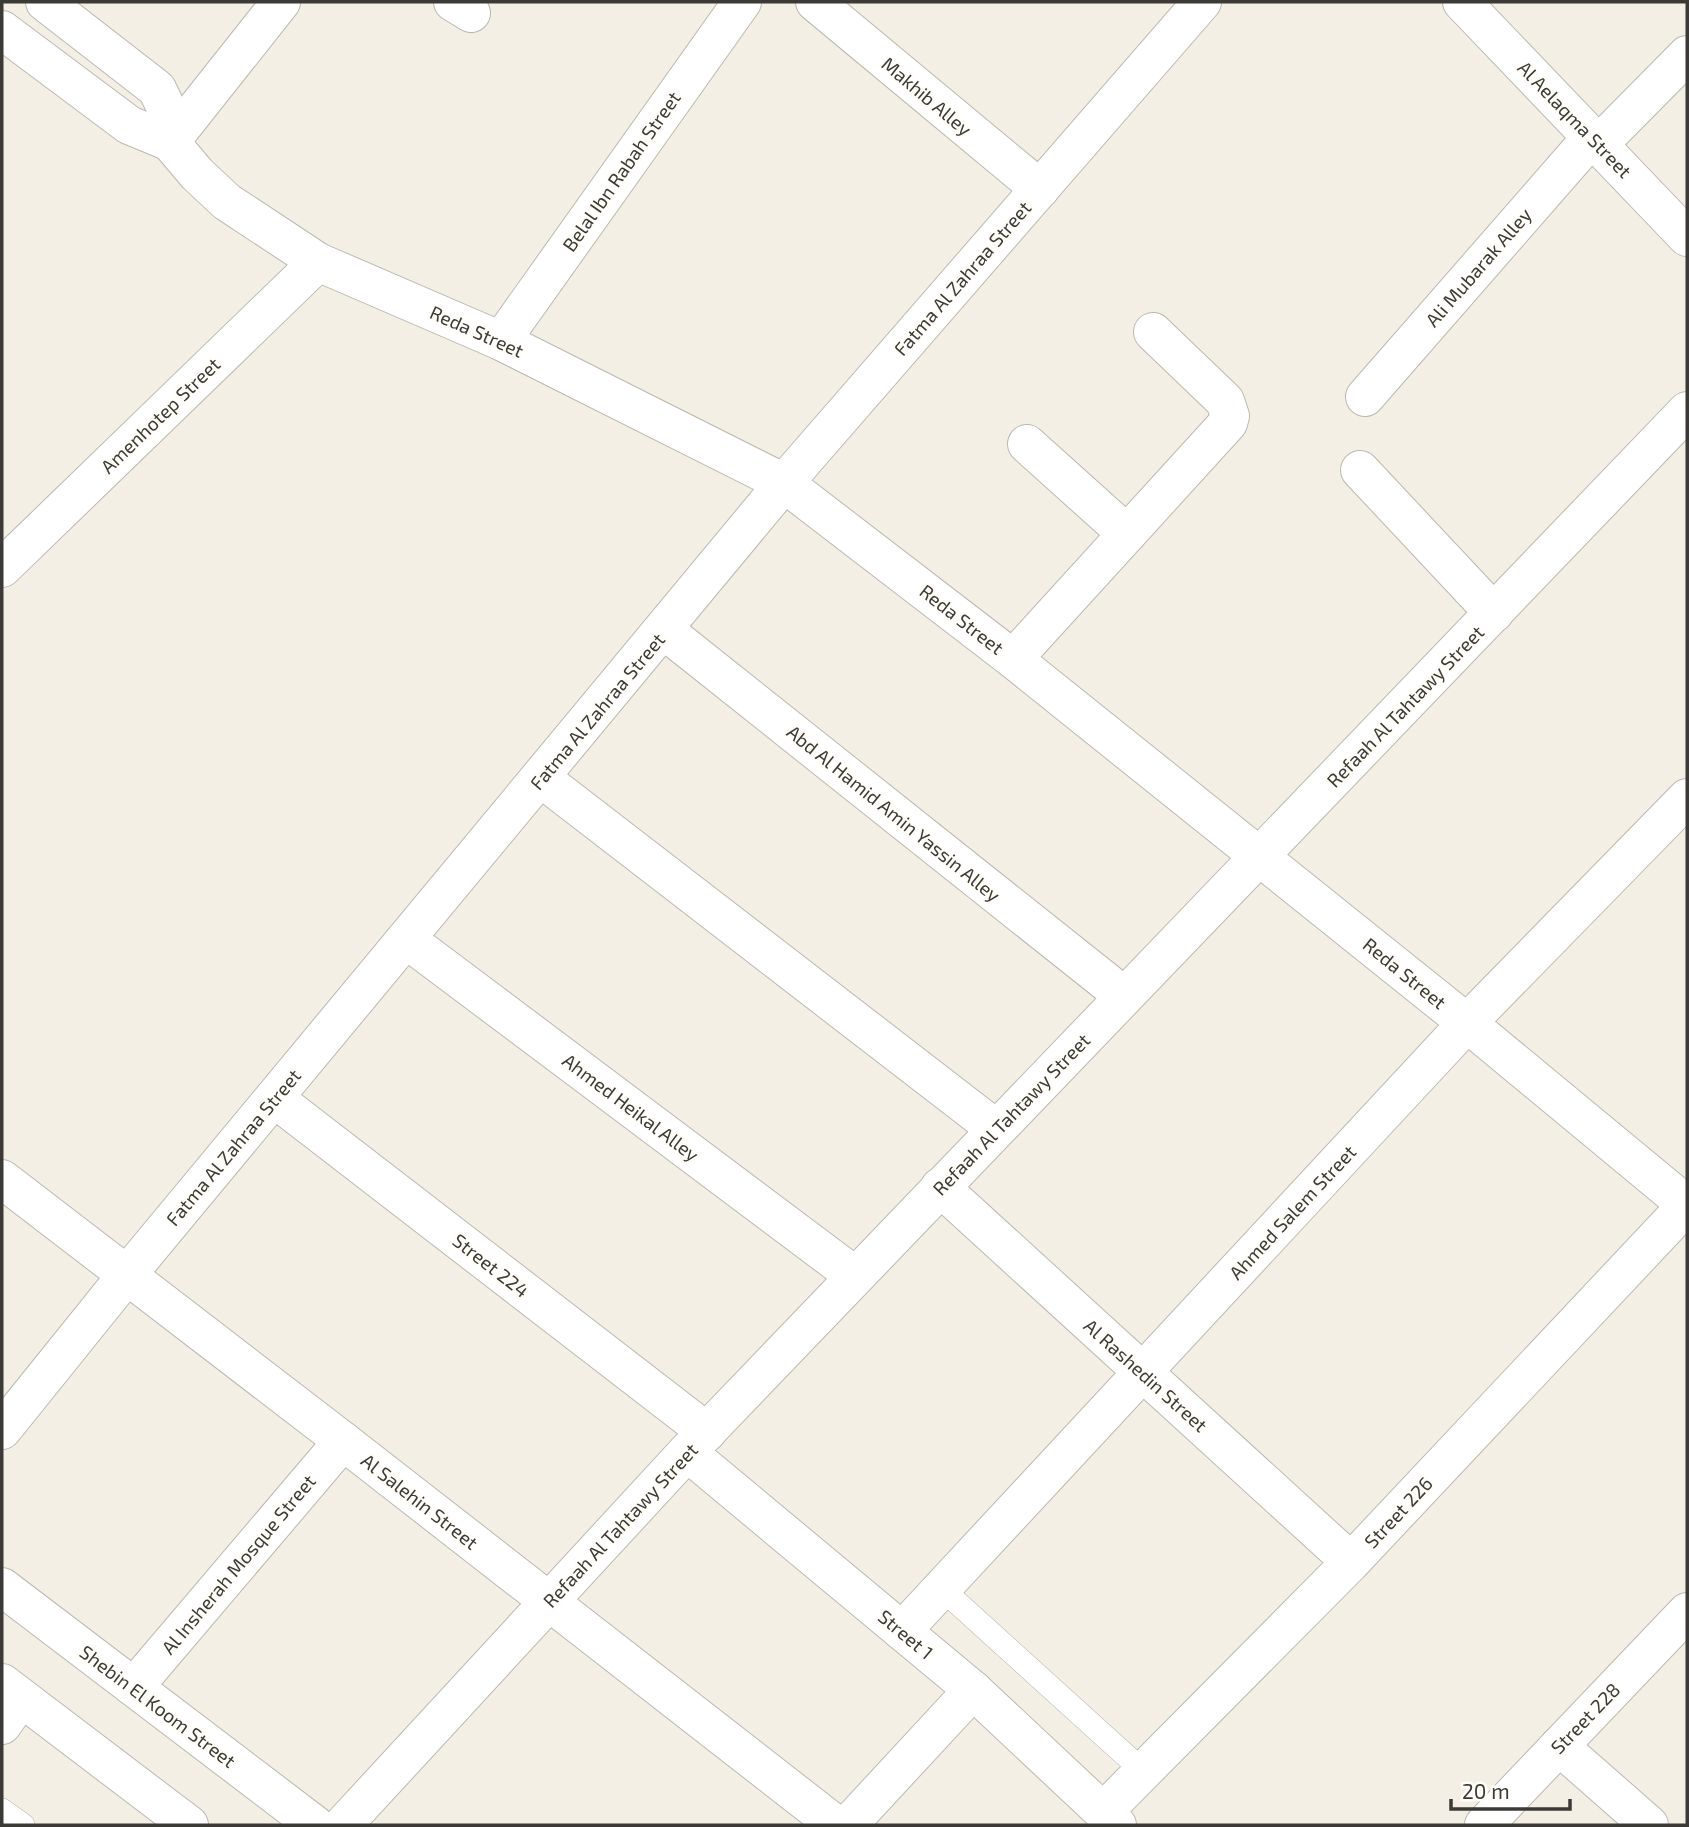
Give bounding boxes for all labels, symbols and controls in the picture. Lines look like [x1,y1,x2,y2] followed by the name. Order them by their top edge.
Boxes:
[877,52,977,140] street label: Makhib Alley
[1513,56,1637,182] street label: Al Aelaqma Street
[557,87,685,255] street label: Belal Ibn Rabah Street
[889,196,1035,360] street label: Fatma Al Zahraa Street
[1420,203,1536,331] street label: Ali Mubarak Alley
[427,300,527,362] street label: Reda Street
[96,352,224,478] street label: Amenhotep Street
[915,579,1009,659] street label: Reda Street
[1322,620,1488,792] street label: Refaah Al Tahtawy Street
[525,628,669,794] street label: Fatma Al Zahraa Street
[783,720,1005,906] street label: Abd Al Hamid Amin Yassin Alley
[1359,933,1451,1013] street label: Reda Street
[928,1028,1094,1200] street label: Refaah Al Tahtawy Street
[558,1048,704,1166] street label: Ahmed Heikal Alley
[161,1064,305,1230] street label: Fatma Al Zahraa Street
[1224,1140,1360,1284] street label: Ahmed Salem Street
[448,1228,534,1302] street label: Street 224
[1080,1314,1212,1436] street label: Al Rashedin Street
[538,1438,702,1612] street label: Refaah Al Tahtawy Street
[357,1448,483,1554] street label: Al Salehin Street
[156,1469,320,1659] street label: Al Insherah Mosque Street
[1359,1472,1437,1552] street label: Street 226
[874,1604,938,1664] street label: Street 1
[76,1640,240,1772] street label: Shebin El Koom Street
[1545,1678,1625,1758] street label: Street 228
[1451,1768,1570,1812] scale bar
[1462,1778,1510,1803] text: 20 m

